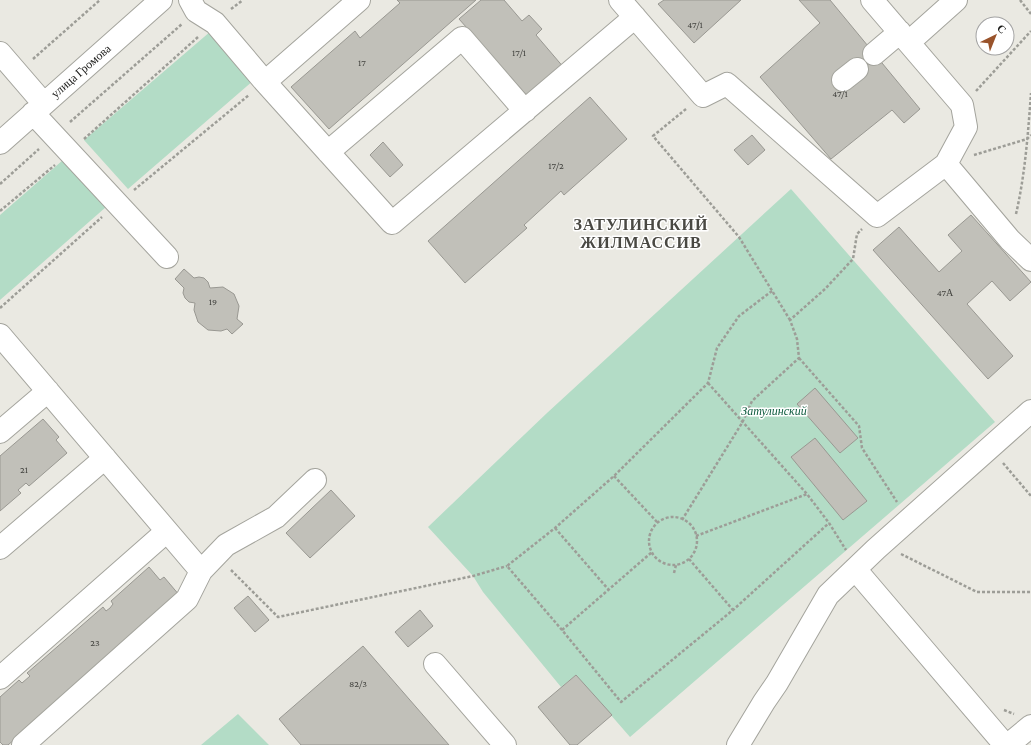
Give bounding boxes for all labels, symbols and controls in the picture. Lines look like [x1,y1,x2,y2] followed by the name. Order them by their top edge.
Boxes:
[975,16,1015,56] north arrow
[687,19,703,30] house number: 47/1
[995,22,1009,36] text: С
[48,41,114,101] street label: улица Громова
[512,47,526,58] house number: 17/1
[358,57,366,68] house number: 17
[832,88,848,99] house number: 47/1
[548,160,564,171] house number: 17/2
[574,215,708,251] district label: ЗАТУЛИНСКИЙ ЖИЛМАССИВ
[937,287,954,298] house number: 47А
[209,296,217,307] house number: 19
[741,404,807,418] park label: Затулинский
[20,464,28,475] house number: 21
[90,637,100,648] house number: 23
[349,678,367,689] house number: 82/3

